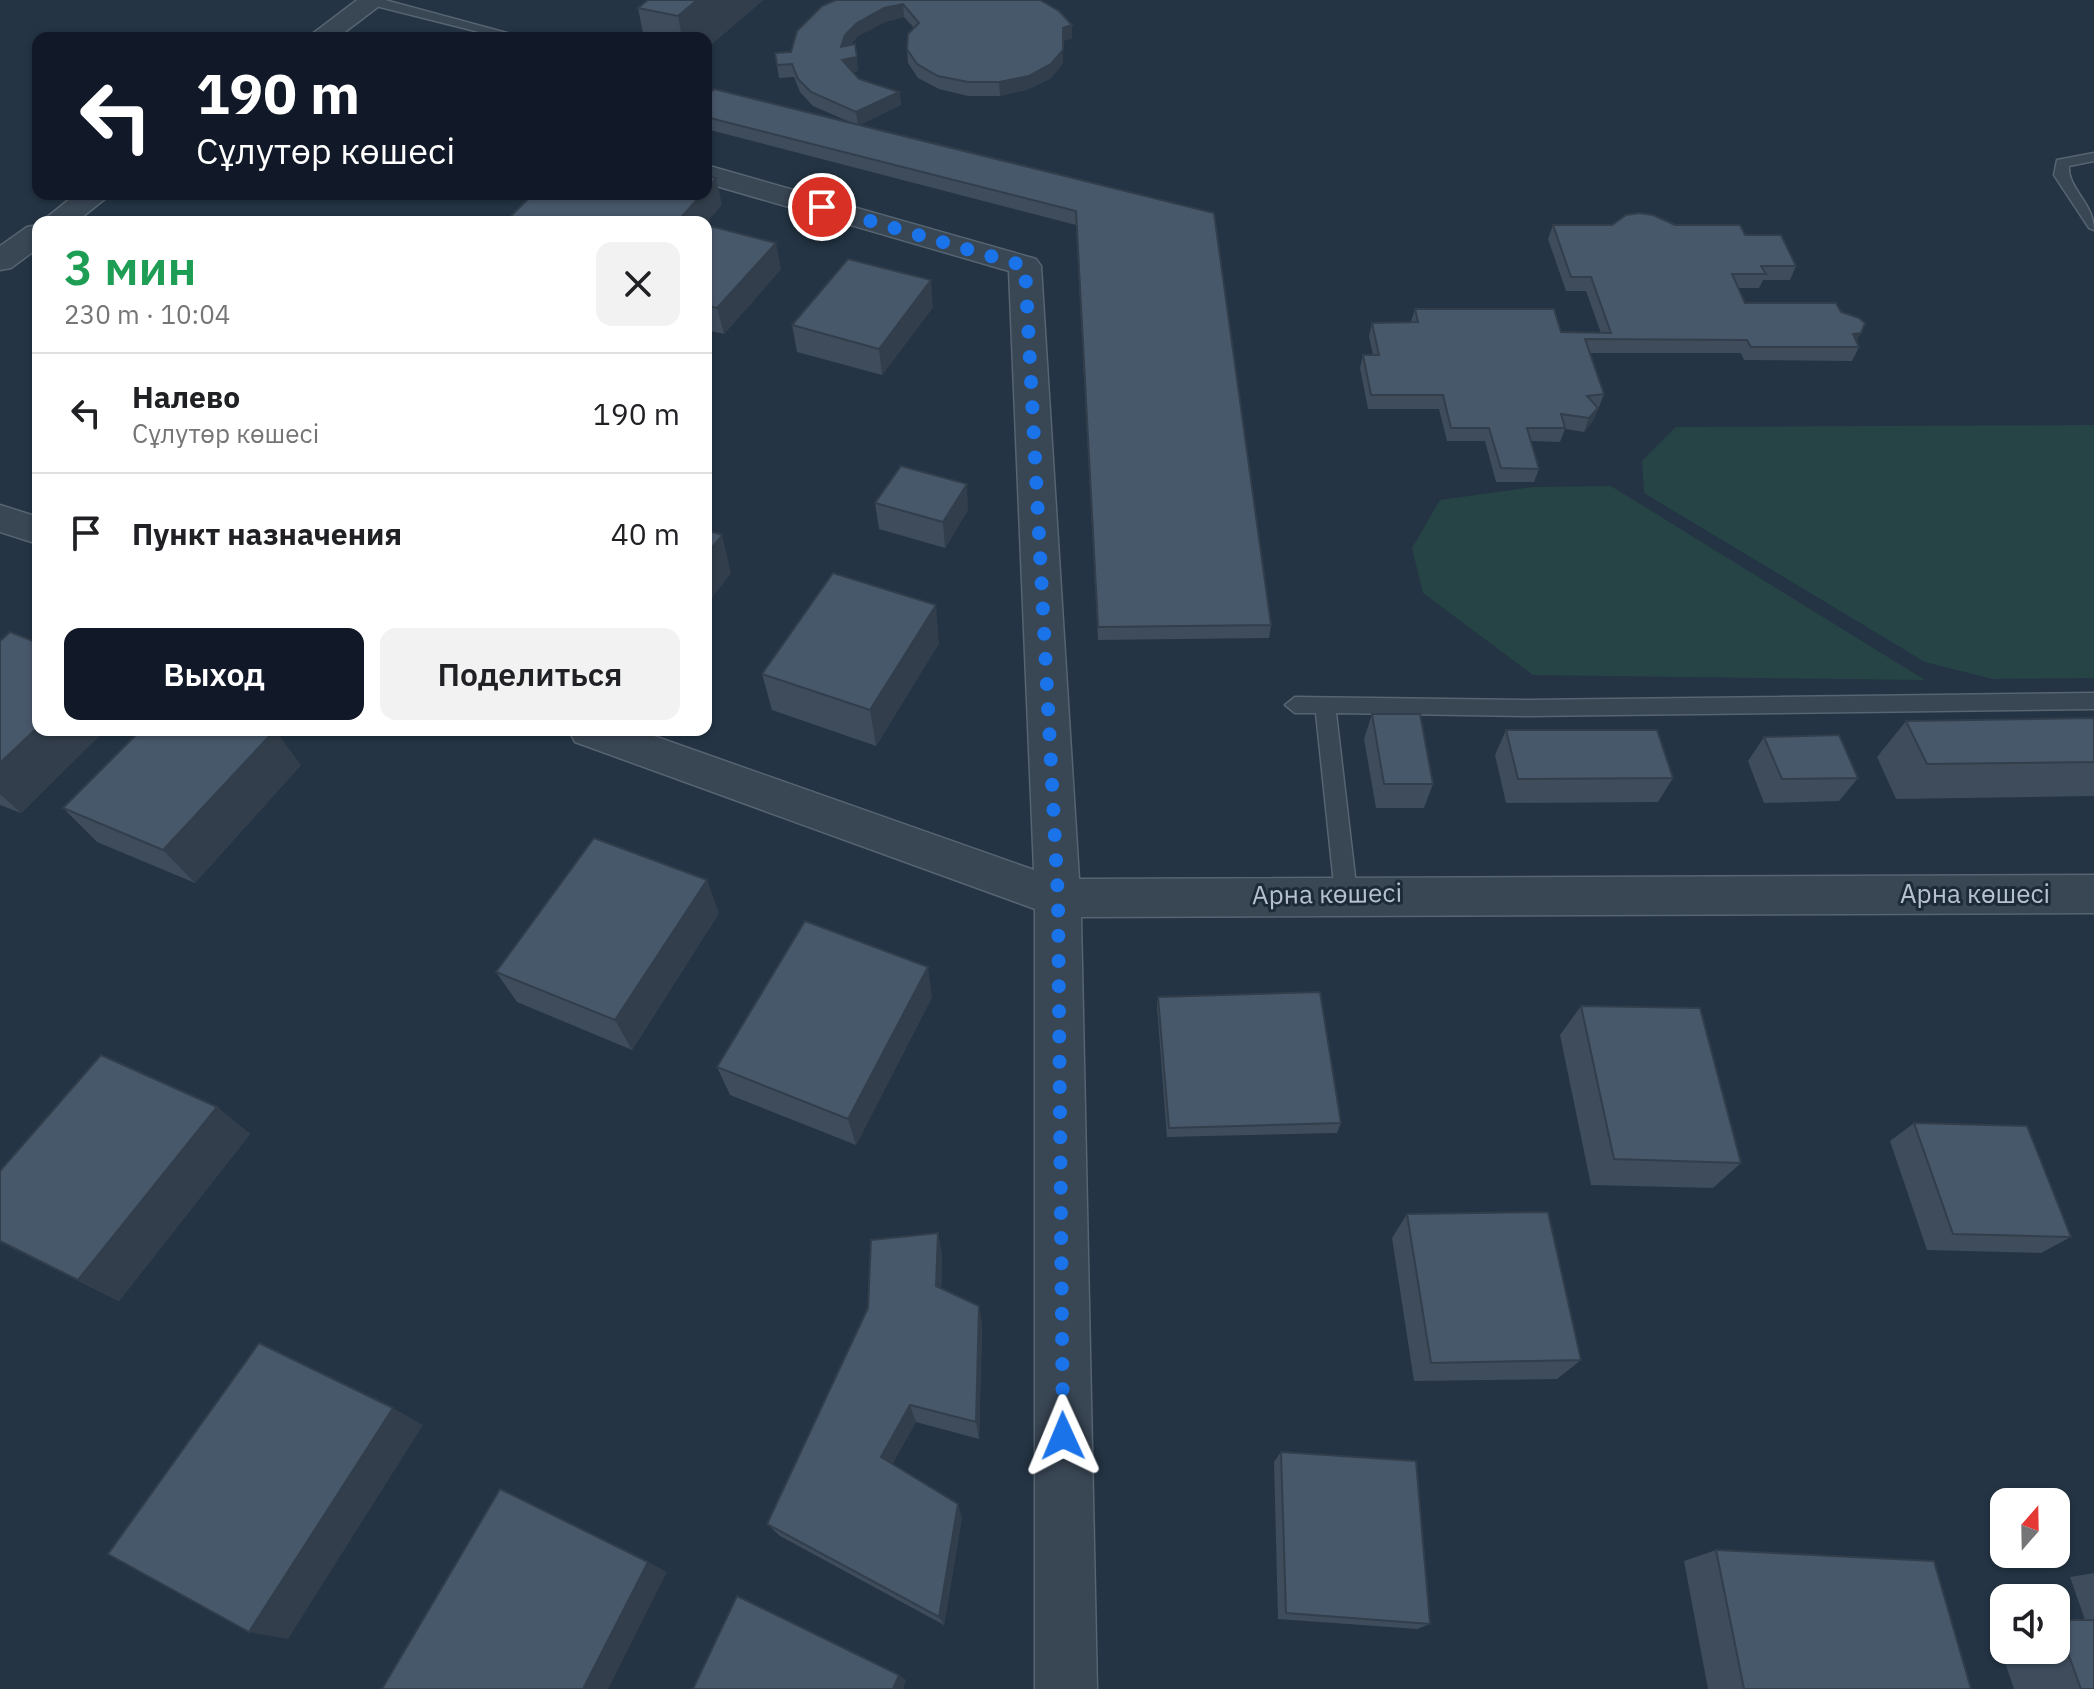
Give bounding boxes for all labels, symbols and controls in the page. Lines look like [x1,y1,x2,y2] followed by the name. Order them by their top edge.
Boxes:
[196,57,360,129] text: 190 m
[64,64,168,168] icon: left
[196,127,455,174] text: Сұлутөр көшесі
[788,173,856,241] pin
[800,185,844,229] icon: arrive
[64,236,197,298] text: 3 мин
[596,242,680,326] button: close
[64,297,230,331] text: 230 m · 10:04
[132,377,240,416] text: Налево
[64,391,108,435] icon: left
[593,394,680,433] text: 190 m
[132,416,319,450] text: Сұлутөр көшесі
[64,511,108,555] icon: arrive
[132,514,402,553] text: Пункт назначения
[611,514,680,553] text: 40 m
[64,628,364,720] button: Выход
[380,628,680,720] button: Поделиться
[1252,875,1402,911] street label: Арна көшесі
[1900,876,2050,910] street label: Арна көшесі
[1021,1394,1105,1478] position arrow
[1990,1488,2070,1568] north arrow
[1990,1488,2070,1664] map controls
[1990,1584,2070,1664] button: sound

